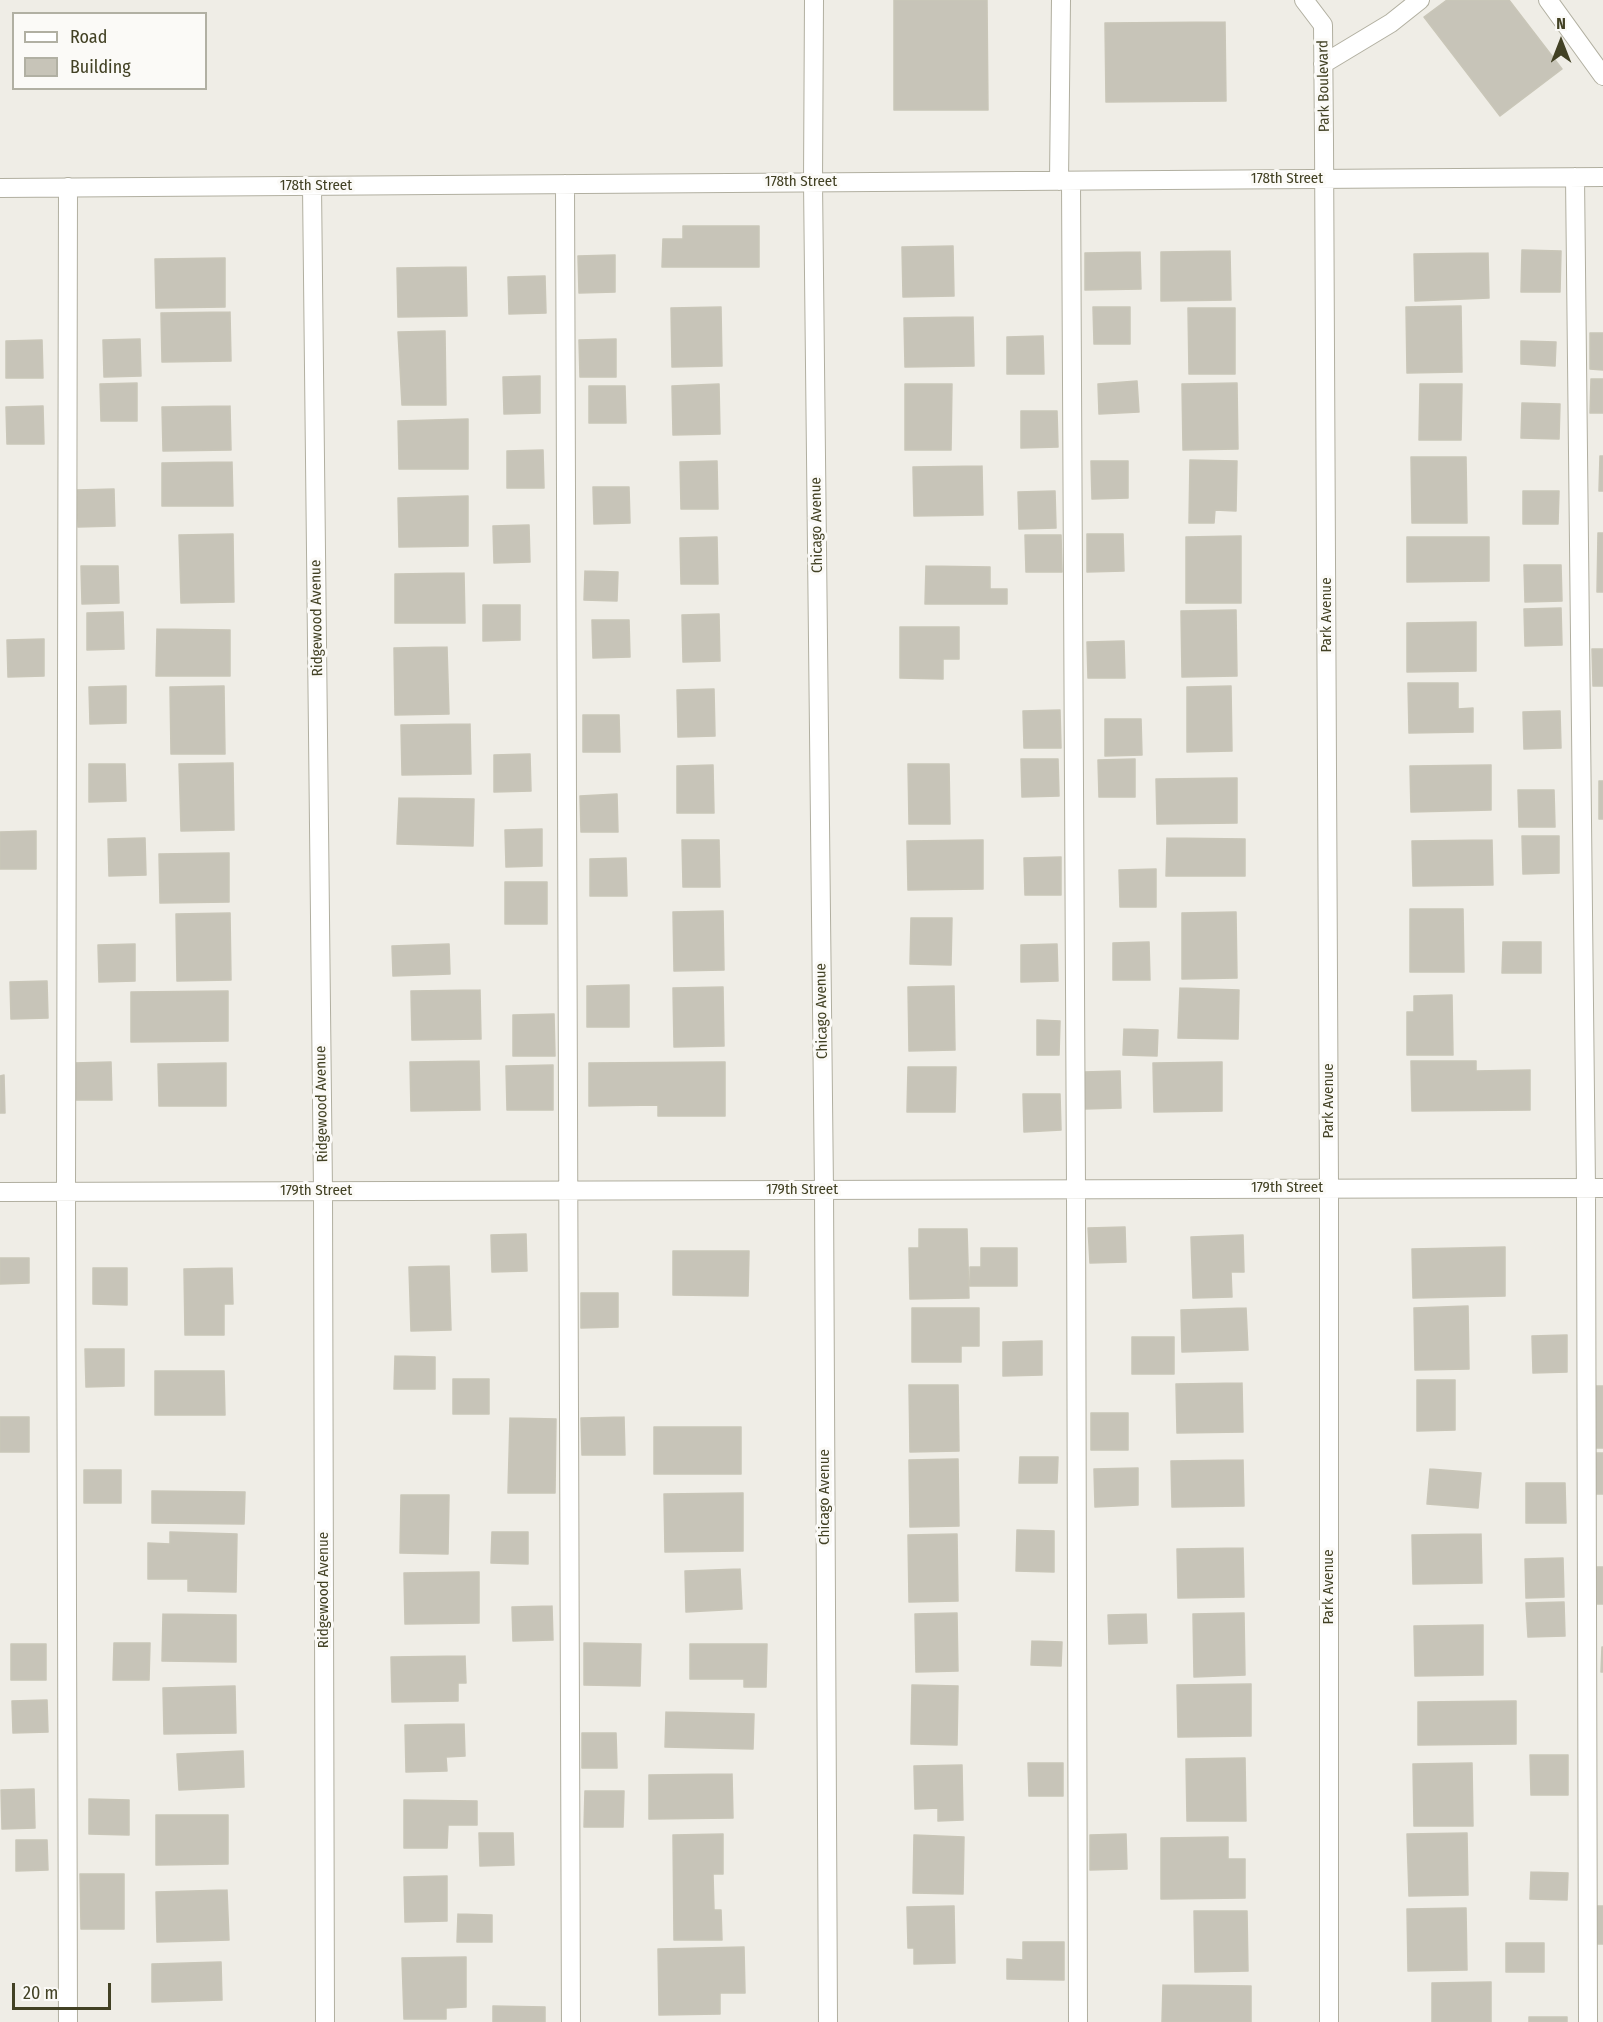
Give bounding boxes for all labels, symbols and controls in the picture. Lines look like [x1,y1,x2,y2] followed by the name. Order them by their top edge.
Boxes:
[12,12,207,90] legend
[1531,12,1591,72] north arrow
[1556,14,1566,33] text: N
[70,26,107,48] text: Road
[1314,40,1334,132] street label: Park Boulevard
[70,56,131,78] text: Building
[1251,170,1323,188] street label: 178th Street
[765,173,837,191] street label: 178th Street
[280,177,352,195] street label: 178th Street
[807,477,827,573] street label: Chicago Avenue
[307,560,327,676] street label: Ridgewood Avenue
[1318,577,1336,653] street label: Park Avenue
[812,963,832,1059] street label: Chicago Avenue
[312,1046,332,1162] street label: Ridgewood Avenue
[1320,1063,1338,1139] street label: Park Avenue
[1251,1179,1323,1197] street label: 179th Street
[766,1181,838,1199] street label: 179th Street
[280,1182,352,1200] street label: 179th Street
[816,1449,834,1545] street label: Chicago Avenue
[315,1532,333,1648] street label: Ridgewood Avenue
[1320,1549,1338,1625] street label: Park Avenue
[15,1971,114,2009] scale bar
[23,1982,58,2004] text: 20 m

